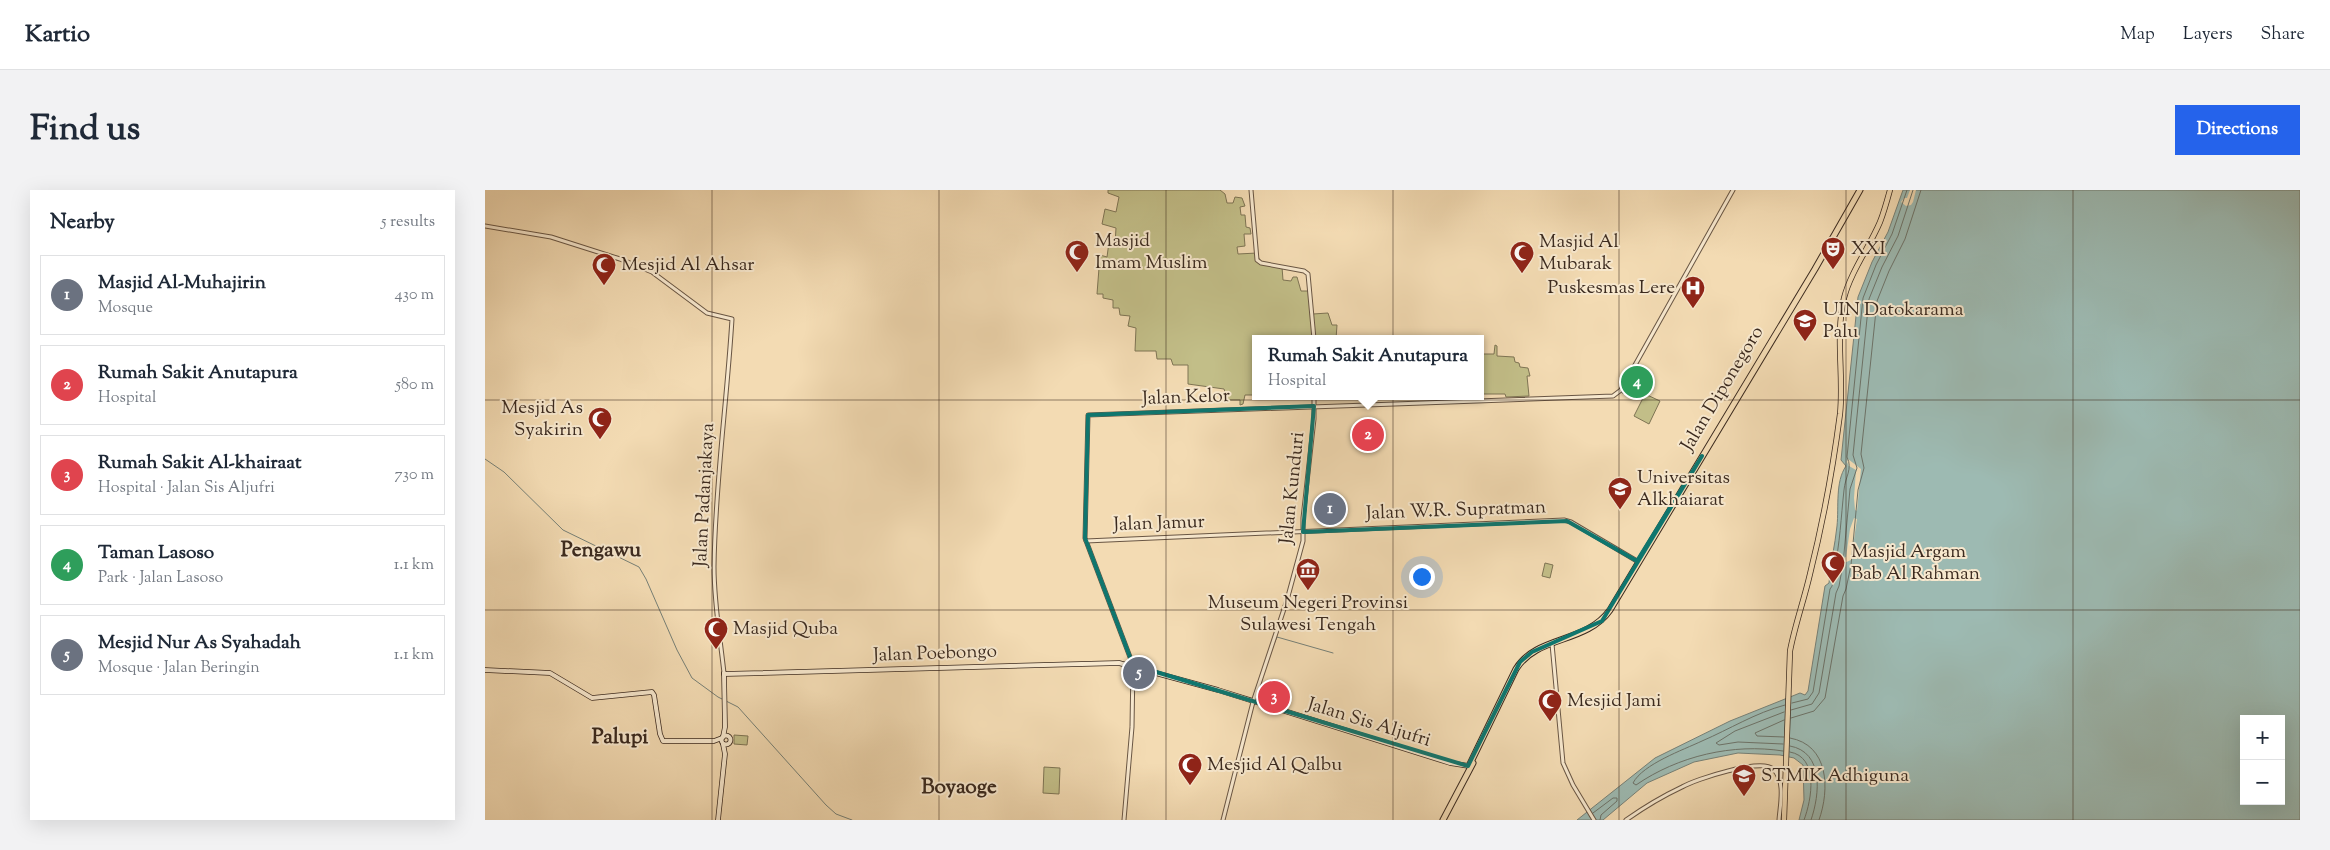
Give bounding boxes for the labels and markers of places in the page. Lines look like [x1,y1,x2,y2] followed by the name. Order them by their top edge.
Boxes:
[1095,228,1208,277] place label: Masjid Imam Muslim
[1539,229,1619,278] place label: Masjid Al Mubarak
[1820,236,1846,270] theatre icon: XXI
[1851,236,1886,263] place label: XXI
[1064,239,1090,273] mosque icon: Masjid Imam Muslim
[1509,240,1535,274] mosque icon: Masjid Al Mubarak
[591,252,617,286] mosque icon: Mesjid Al Ahsar
[621,252,754,279] place label: Mesjid Al Ahsar
[1548,275,1675,302] place label: Puskesmas Lere
[1680,275,1706,309] hospital icon: Puskesmas Lere
[1823,297,1964,346] place label: UIN Datokarama Palu
[1792,308,1818,342] school or university icon: UIN Datokarama Palu
[1621,363,1653,401] pin: 4
[501,395,583,444] place label: Mesjid As Syakirin
[587,406,613,440] mosque icon: Mesjid As Syakirin
[1352,416,1384,454] pin: 2
[1637,465,1730,514] place label: Universitas Alkhaiarat
[1607,476,1633,510] school or university icon: Universitas Alkhaiarat
[1314,490,1346,528] pin: 1
[1851,539,1980,588] place label: Masjid Argam Bab Al Rahman
[1820,550,1846,584] mosque icon: Masjid Argam Bab Al Rahman
[1295,557,1321,591] museum icon: Museum Negeri Provinsi Sulawesi Tengah
[1208,590,1408,639] place label: Museum Negeri Provinsi Sulawesi Tengah
[703,616,729,650] mosque icon: Masjid Quba
[733,616,838,643] place label: Masjid Quba
[1123,654,1155,692] pin: 5
[1258,678,1290,716] pin: 3
[1537,688,1563,722] mosque icon: Mesjid Jami
[1567,688,1661,715] place label: Mesjid Jami
[1177,752,1203,786] mosque icon: Mesjid Al Qalbu
[1207,752,1342,779] place label: Mesjid Al Qalbu
[1731,763,1757,797] school or university icon: STMIK Adhiguna
[1761,763,1909,790] place label: STMIK Adhiguna

